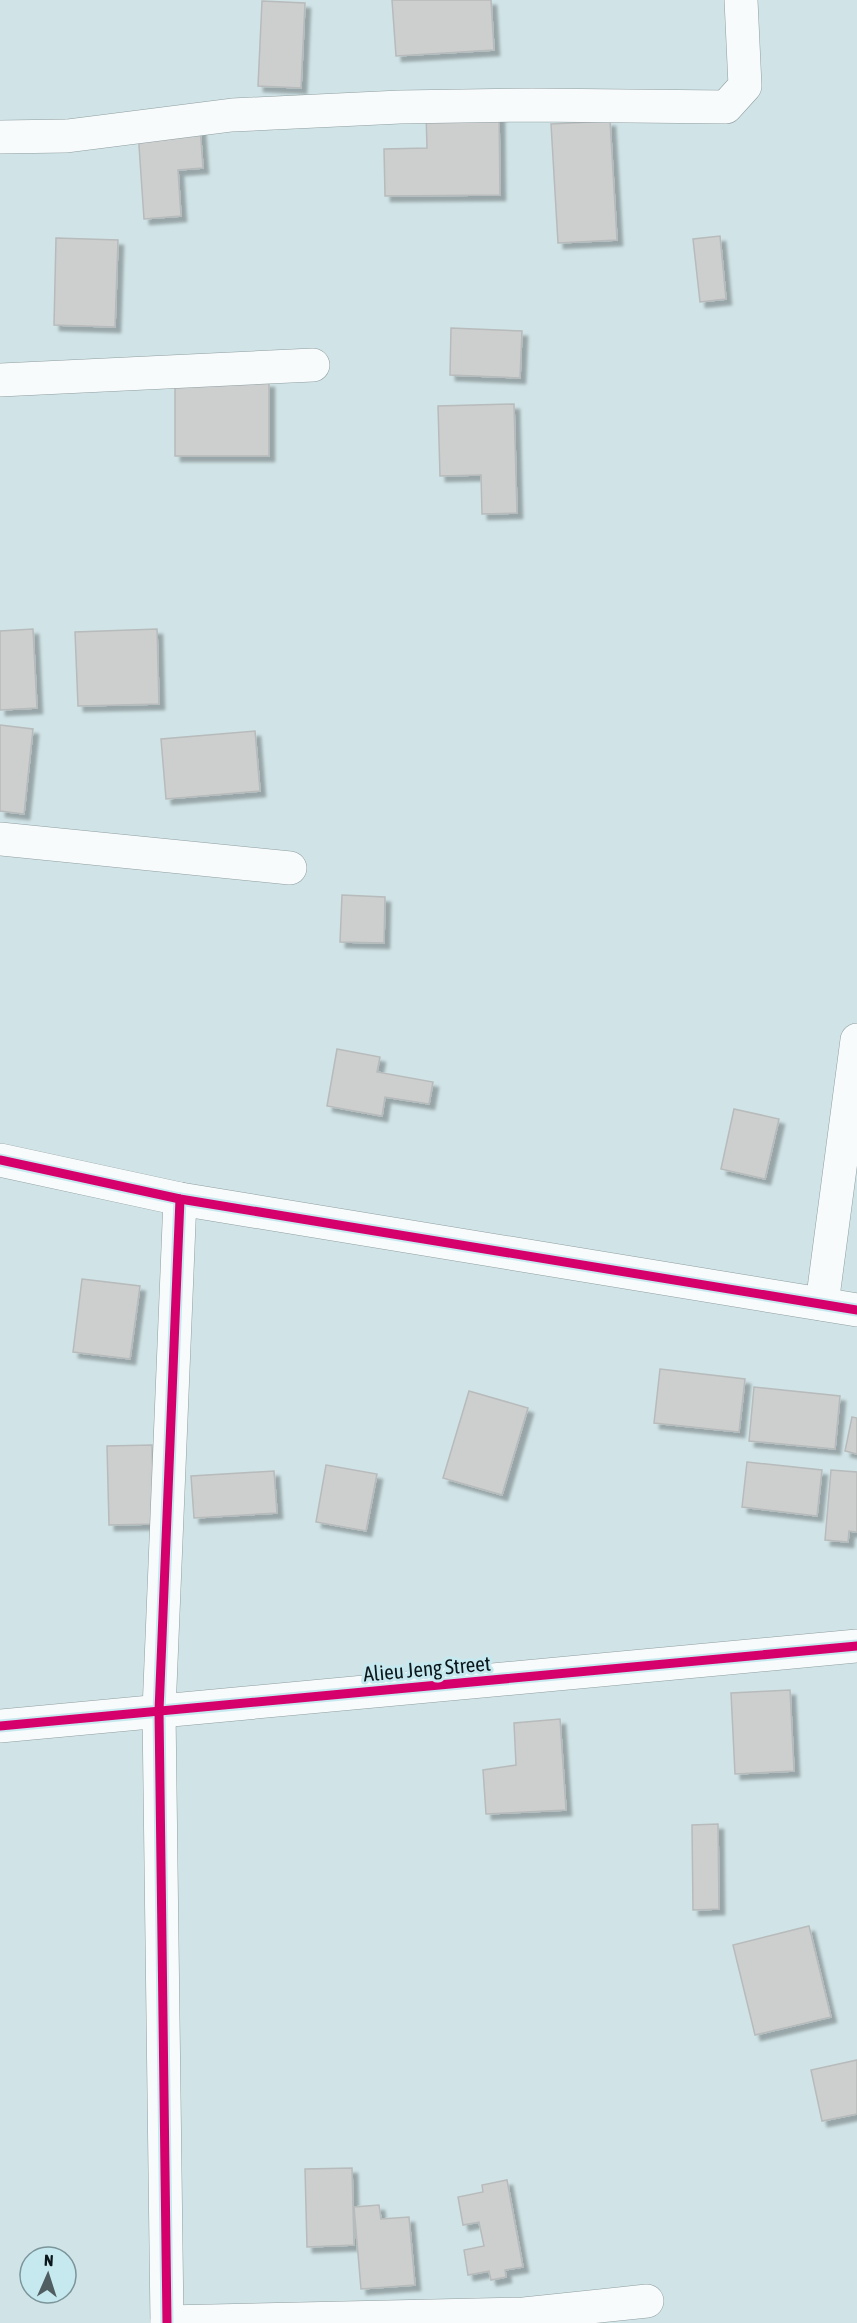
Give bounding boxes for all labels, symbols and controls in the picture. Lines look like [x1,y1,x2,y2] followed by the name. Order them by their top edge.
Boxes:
[362,1650,492,1686] street label: Alieu Jeng Street
[18,2245,78,2305] north arrow
[44,2251,54,2269] text: N

